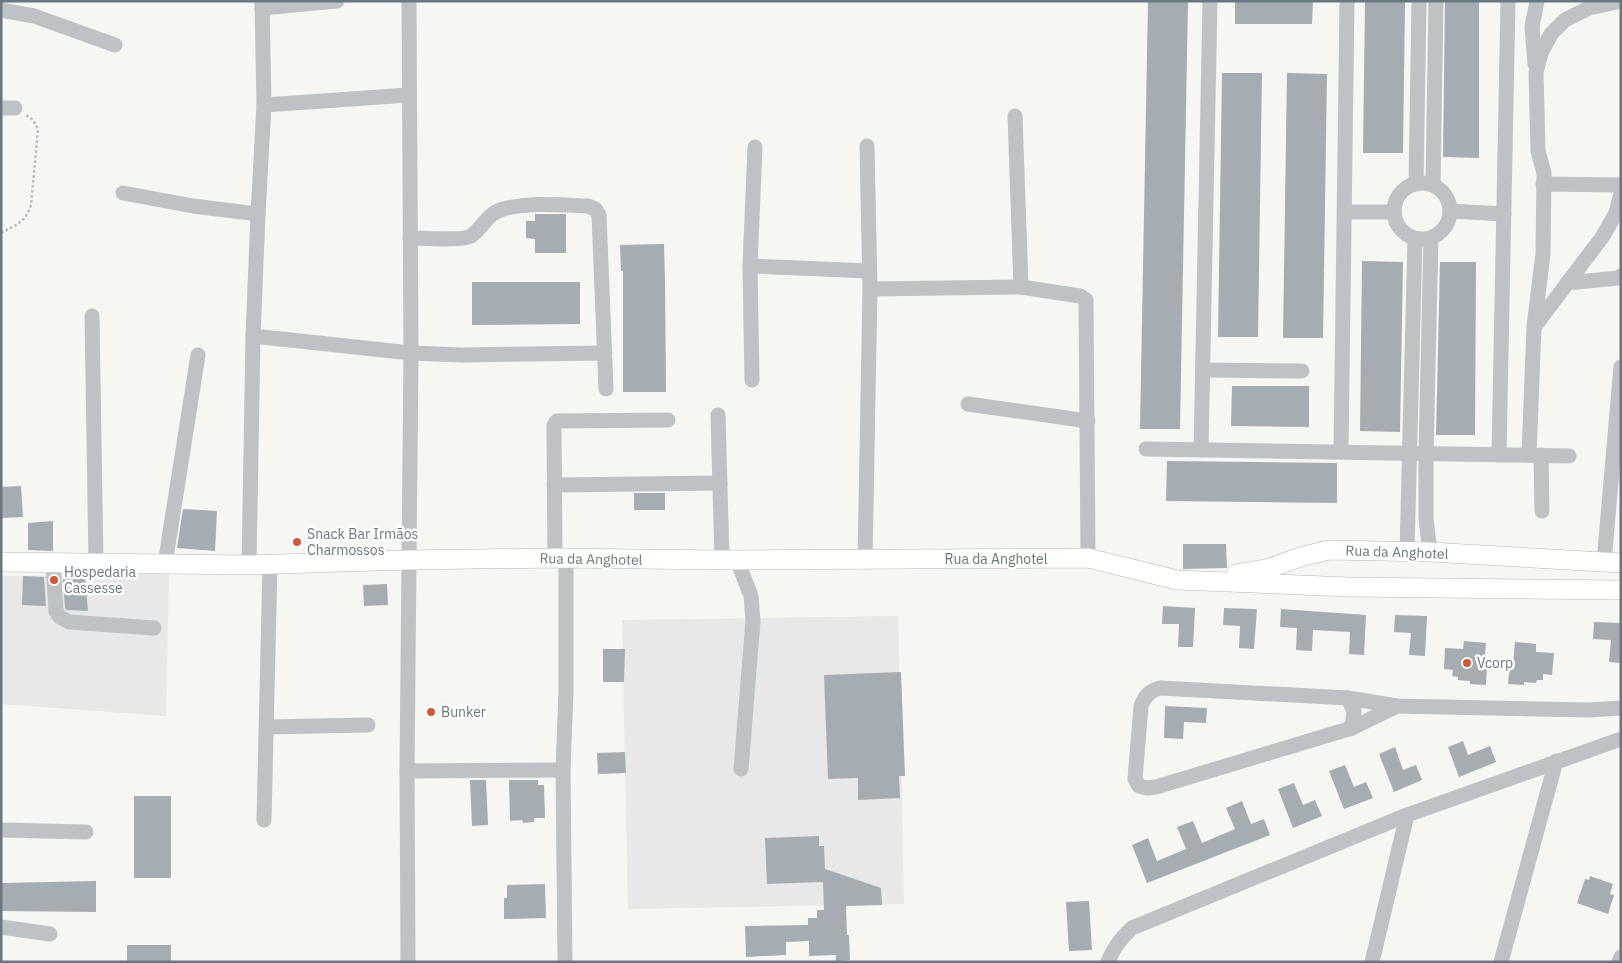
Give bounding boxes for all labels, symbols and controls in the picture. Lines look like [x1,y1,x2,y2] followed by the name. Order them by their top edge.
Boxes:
[307,525,419,559] place label: Snack Bar Irmãos Charmossos
[291,536,303,548] marker: Snack Bar Irmãos Charmossos
[1345,541,1449,563] street label: Rua da Anghotel
[539,549,643,569] street label: Rua da Anghotel
[944,550,1048,568] street label: Rua da Anghotel
[64,563,137,597] place label: Hospedaria Cassesse
[48,574,60,586] marker: Hospedaria Cassesse
[1477,654,1513,672] place label: Vcorp
[1461,657,1473,669] marker: Vcorp
[441,703,486,721] place label: Bunker
[425,706,437,718] marker: Bunker

